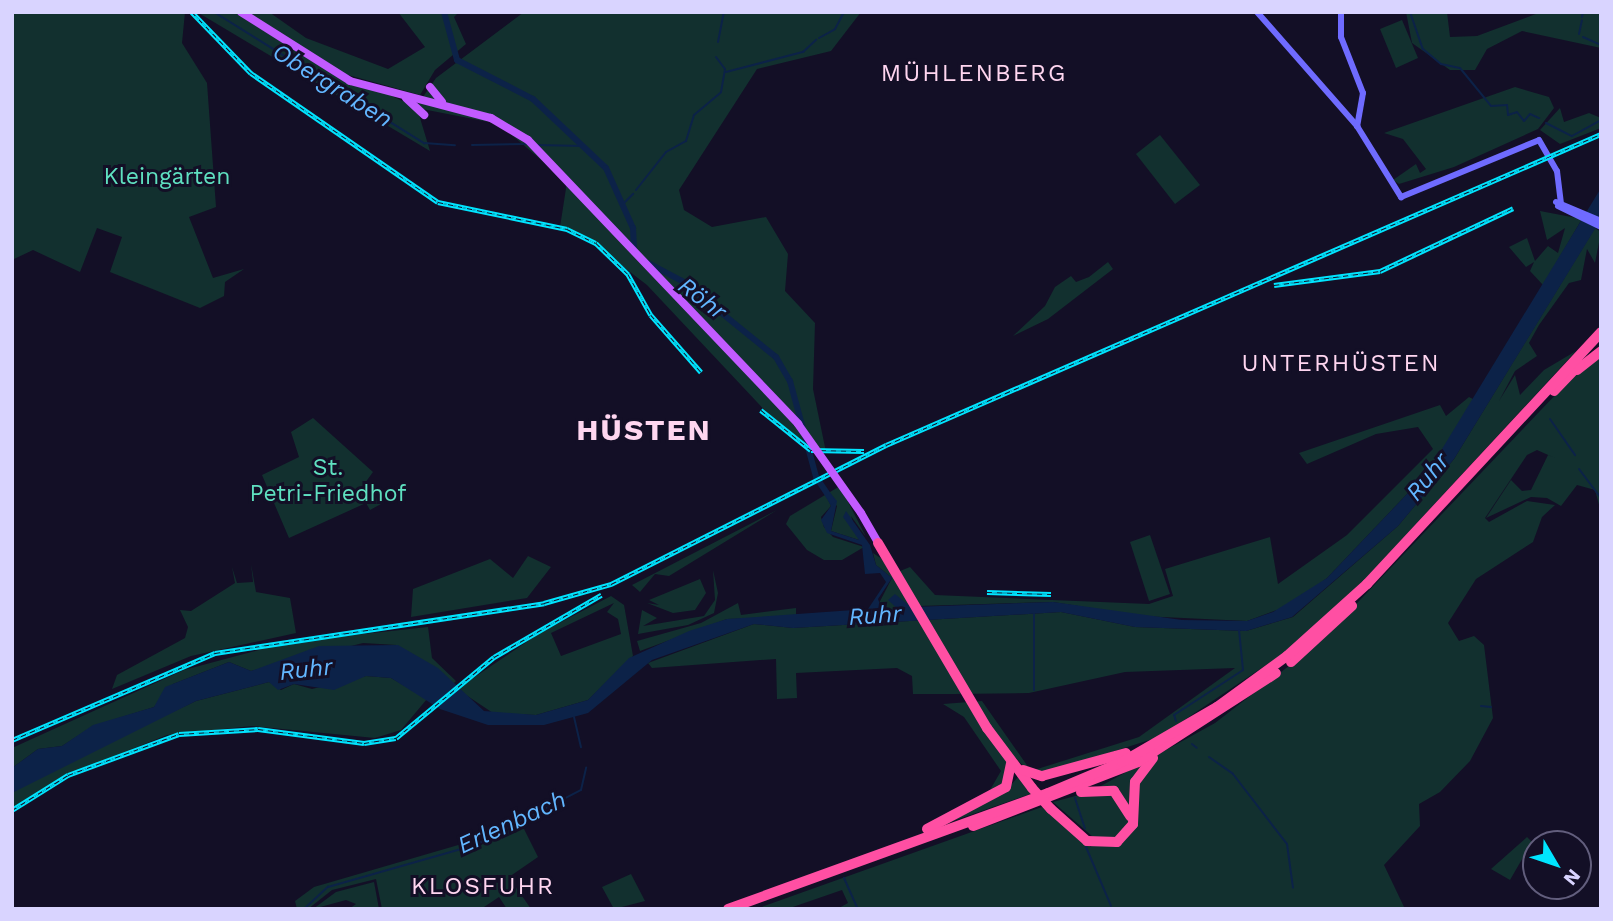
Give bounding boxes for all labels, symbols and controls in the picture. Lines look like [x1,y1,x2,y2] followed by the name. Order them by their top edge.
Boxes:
[267,38,397,134] water label: Obergraben
[882,60,1066,88] district label: MÜHLENBERG
[104,163,230,191] park label: Kleingärten
[672,272,732,326] water label: Röhr
[1243,350,1439,378] district label: UNTERHÜSTEN
[577,412,711,448] district label: HÜSTEN
[1400,447,1456,507] water label: Ruhr
[250,454,406,508] park label: St. Petri-Friedhof
[848,600,902,632] water label: Ruhr
[278,653,334,687] water label: Ruhr
[453,785,571,861] water label: Erlenbach
[1522,830,1592,900] north arrow
[1559,865,1586,890] text: N
[412,873,554,901] district label: KLOSFUHR

